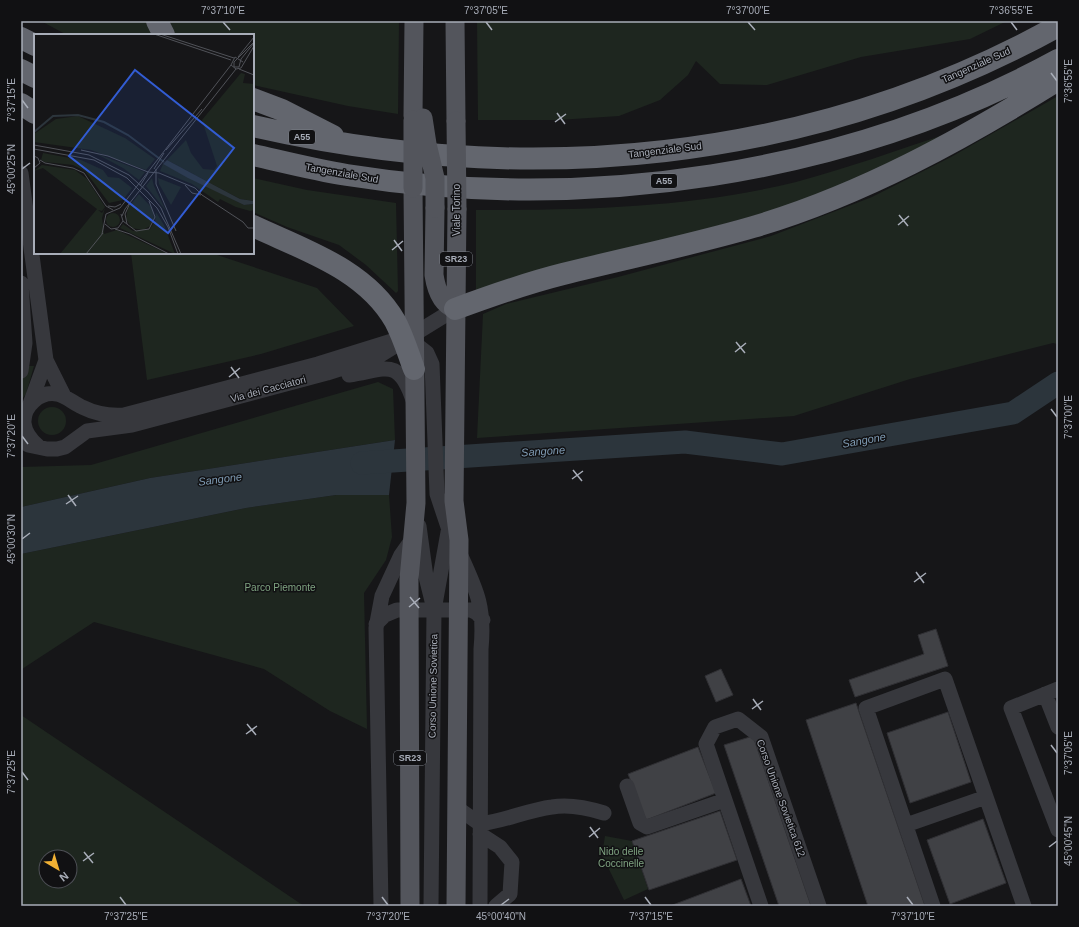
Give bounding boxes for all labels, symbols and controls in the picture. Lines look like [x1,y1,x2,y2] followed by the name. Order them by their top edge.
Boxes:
[201,5,245,16] text: 7°37'10"E
[464,5,508,16] text: 7°37'05"E
[726,5,770,16] text: 7°37'00"E
[989,5,1033,16] text: 7°36'55"E
[34,34,254,254] inset map
[940,45,1012,85] street label: Tangenziale Sud
[1063,59,1074,103] text: 7°36'55"E
[6,78,17,122] text: 7°37'15"E
[289,130,315,144] road number: A55
[628,140,702,160] street label: Tangenziale Sud
[6,144,17,194] text: 45°00'25"N
[305,161,379,185] street label: Tangenziale Sud
[651,174,677,188] road number: A55
[451,184,462,236] street label: Viale Torino
[440,252,472,266] road number: SR23
[229,374,307,404] street label: Via dei Cacciatori
[1063,395,1074,439] text: 7°37'00"E
[6,414,17,458] text: 7°37'20"E
[841,430,887,450] water label: Sangone
[521,443,565,459] water label: Sangone
[197,470,243,488] water label: Sangone
[6,514,17,564] text: 45°00'30"N
[244,582,316,593] park label: Parco Piemonte
[427,633,439,738] street label: Corso Unione Sovietica
[1063,731,1074,775] text: 7°37'05"E
[755,738,808,859] street label: Corso Unione Sovietica 612
[6,750,17,794] text: 7°37'25"E
[394,751,426,765] road number: SR23
[1063,816,1074,866] text: 45°00'45"N
[598,846,645,869] park label: Nido delle Coccinelle
[38,849,78,889] north arrow
[57,870,71,884] text: N
[104,911,148,922] text: 7°37'25"E
[366,911,410,922] text: 7°37'20"E
[476,911,526,922] text: 45°00'40"N
[629,911,673,922] text: 7°37'15"E
[891,911,935,922] text: 7°37'10"E

